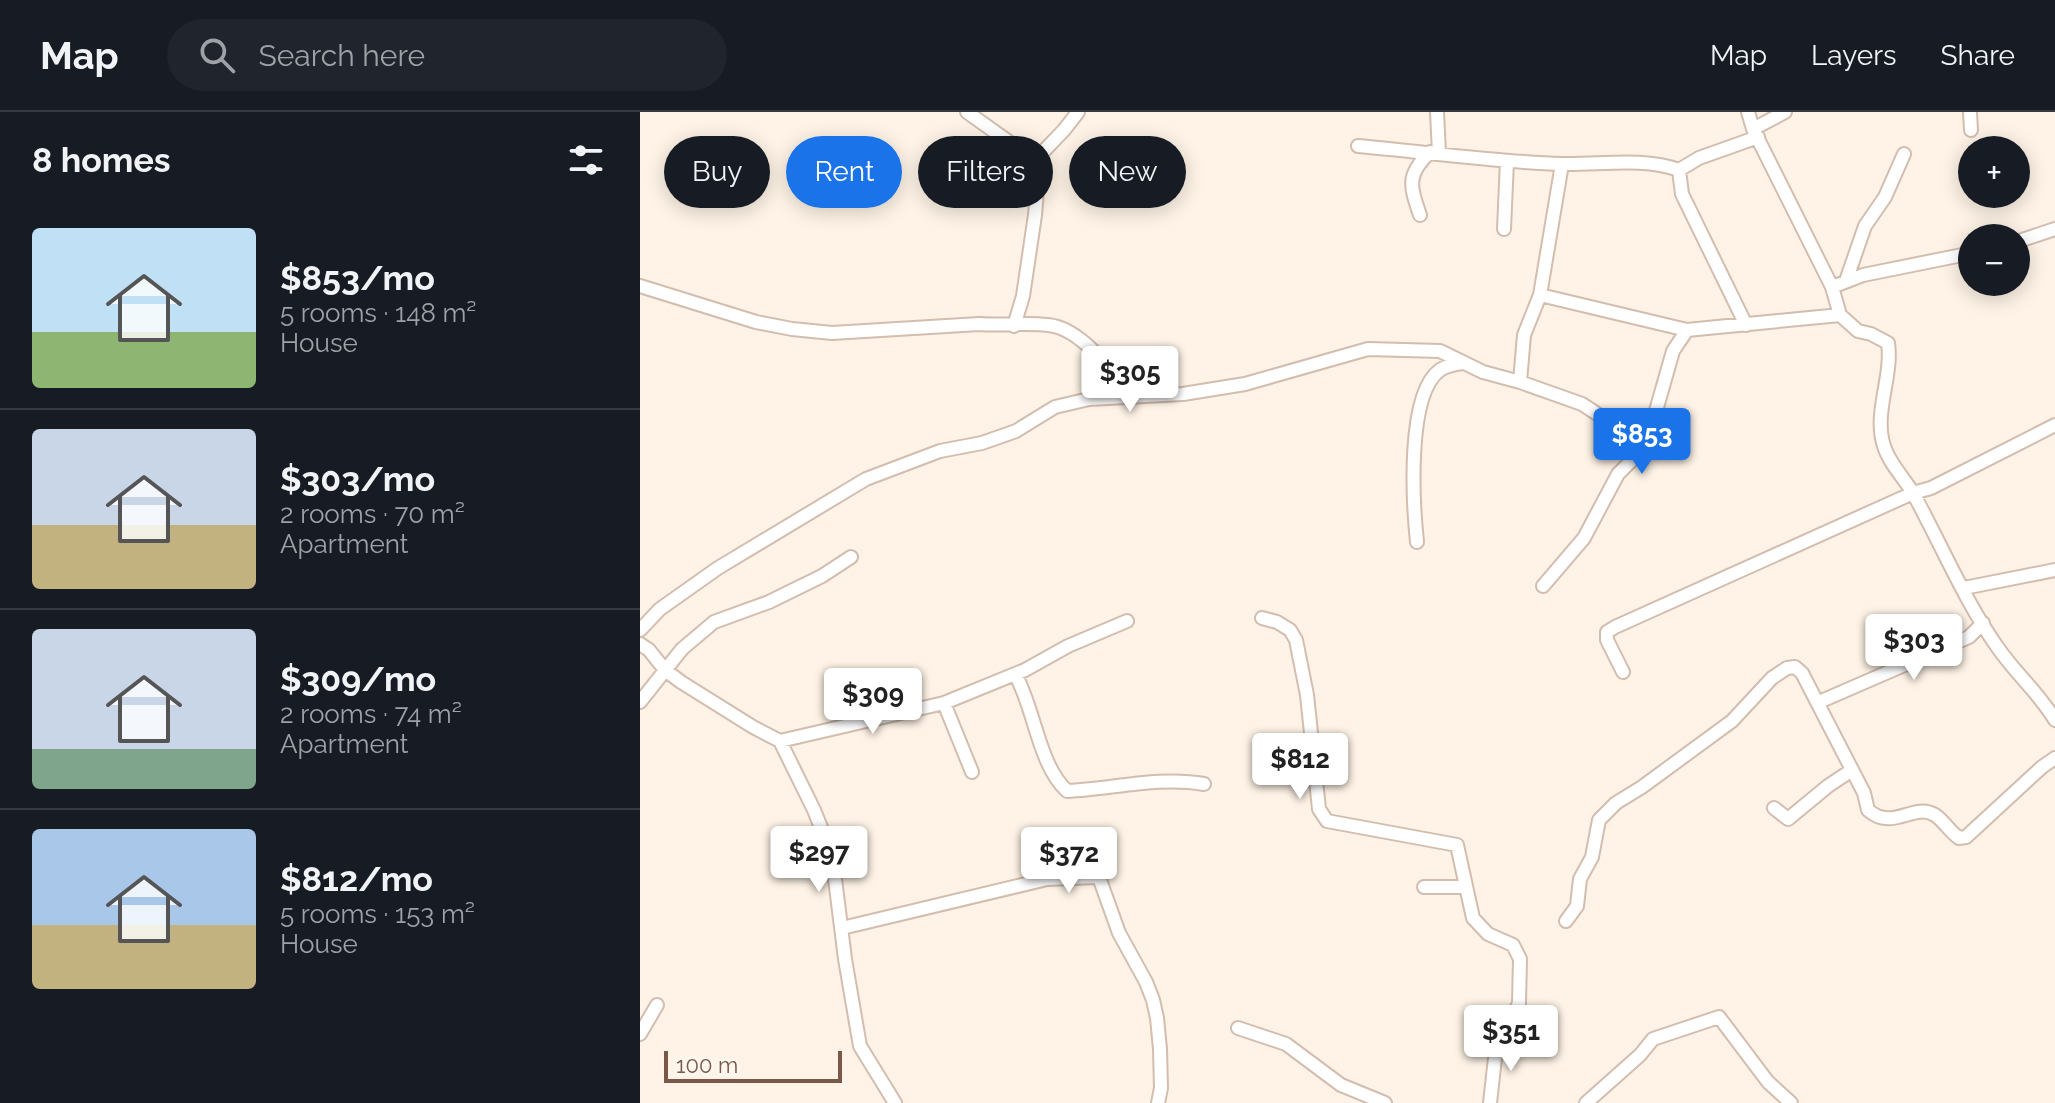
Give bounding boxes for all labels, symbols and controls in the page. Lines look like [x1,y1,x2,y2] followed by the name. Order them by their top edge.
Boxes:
[167,19,727,91] search box
[40,33,119,78] text: Map
[195,33,239,77] icon: search
[259,38,425,73] text: Search here
[1710,39,1767,72] text: Map
[1811,39,1897,72] text: Layers
[1941,39,2015,72] text: Share
[664,136,770,208] chip: Buy
[786,136,902,208] chip: Rent
[918,136,1053,208] chip: Filters
[1069,136,1186,208] chip: New
[1958,136,2030,296] map controls
[1958,136,2030,208] button: +
[564,138,608,182] icon: filters
[32,140,171,180] text: 8 homes
[1958,224,2030,296] button: −
[280,258,435,298] text: $853/mo
[96,260,192,356] icon: home
[280,298,476,328] text: 5 rooms · 148 m²
[280,328,358,358] text: House
[1083,346,1177,414] pin: $305
[1099,357,1161,387] text: $305
[1595,408,1689,476] pin: $853
[1611,419,1673,449] text: $853
[280,459,435,499] text: $303/mo
[96,461,192,557] icon: home
[280,499,465,529] text: 2 rooms · 70 m²
[280,529,409,559] text: Apartment
[1867,614,1961,682] pin: $303
[1883,625,1945,655] text: $303
[280,659,436,699] text: $309/mo
[96,661,192,757] icon: home
[826,668,920,736] pin: $309
[842,679,904,709] text: $309
[280,699,462,729] text: 2 rooms · 74 m²
[280,729,409,759] text: Apartment
[1253,733,1347,801] pin: $812
[1270,744,1330,774] text: $812
[772,826,866,894] pin: $297
[1022,827,1116,895] pin: $372
[788,837,850,867] text: $297
[1039,838,1099,868] text: $372
[280,859,433,899] text: $812/mo
[96,861,192,957] icon: home
[280,899,475,929] text: 5 rooms · 153 m²
[280,929,358,959] text: House
[1464,1005,1558,1073] pin: $351
[1482,1016,1540,1046] text: $351
[664,1047,842,1083] scale bar
[676,1052,738,1078] text: 100 m

